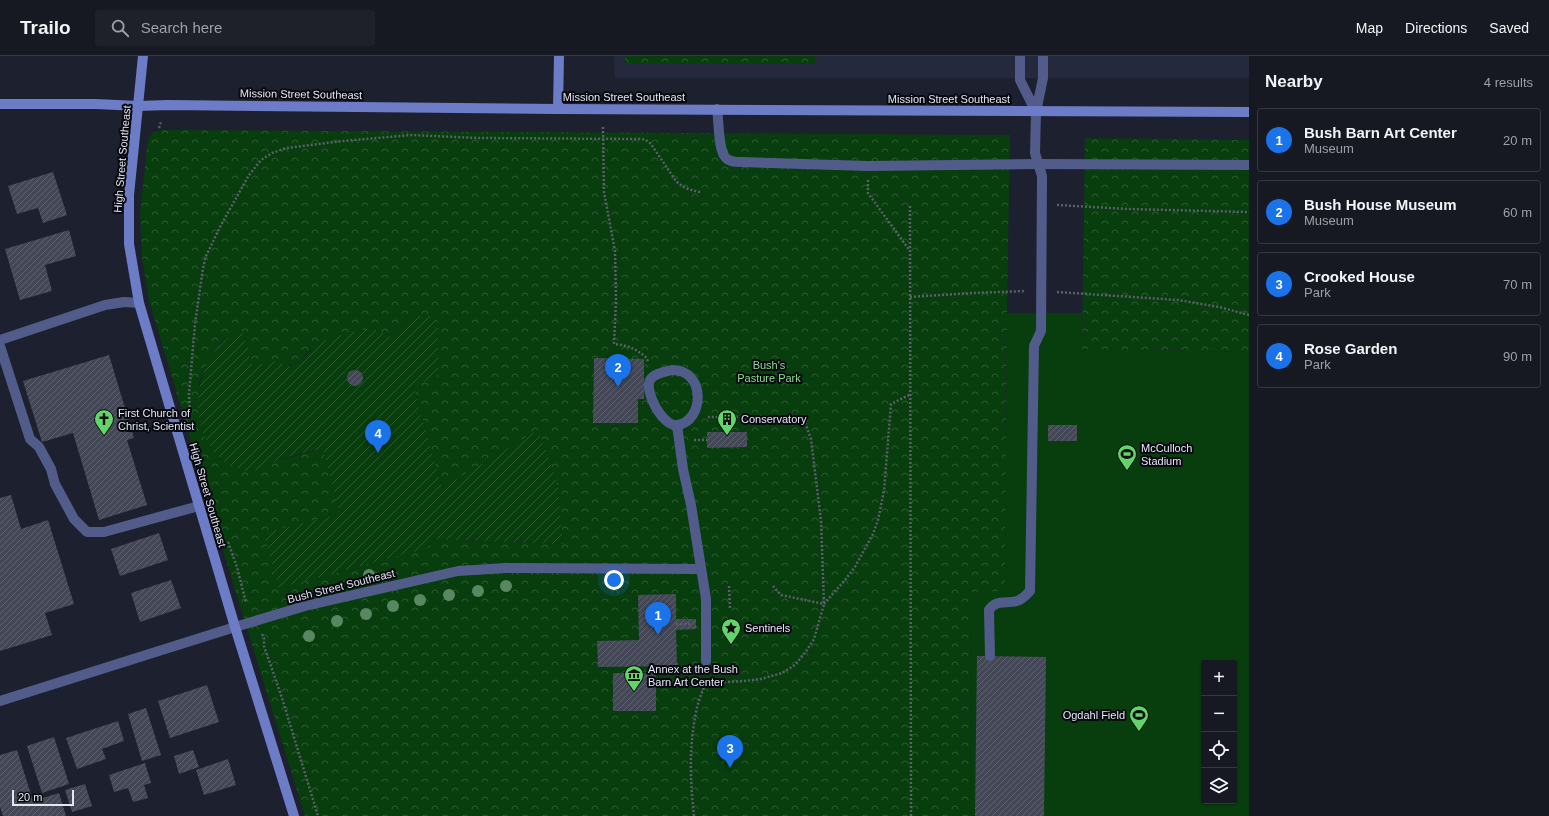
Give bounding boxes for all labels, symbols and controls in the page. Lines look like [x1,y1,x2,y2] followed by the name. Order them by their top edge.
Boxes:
[95,10,375,46] search box
[20,17,71,38] text: Trailo
[109,17,131,39] icon: search
[141,19,222,36] text: Search here
[1356,20,1383,36] text: Map
[1405,20,1467,36] text: Directions
[1489,20,1529,36] text: Saved
[1265,72,1323,91] text: Nearby
[1484,75,1533,90] text: 4 results
[240,87,362,101] street label: Mission Street Southeast
[563,91,685,103] street label: Mission Street Southeast
[888,93,1010,105] street label: Mission Street Southeast
[111,105,133,213] street label: High Street Southeast
[1304,124,1457,141] text: Bush Barn Art Center
[1275,133,1283,148] text: 1
[1503,133,1532,148] text: 20 m
[1304,141,1354,156] text: Museum
[1304,196,1457,213] text: Bush House Museum
[1275,205,1283,220] text: 2
[1503,205,1532,220] text: 60 m
[1304,213,1354,228] text: Museum
[1304,268,1415,285] text: Crooked House
[1275,277,1283,292] text: 3
[1503,277,1532,292] text: 70 m
[1304,285,1331,300] text: Park
[1304,340,1397,357] text: Rose Garden
[1275,349,1283,364] text: 4
[1503,349,1532,364] text: 90 m
[605,354,631,387] pin: 2
[1304,357,1331,372] text: Park
[737,359,801,384] park label: Bush's Pasture Park
[118,407,194,432] place label: First Church of Christ, Scientist
[93,408,115,436] church icon: First Church of Christ, Scientist
[716,408,738,436] building icon: Conservatory
[741,413,807,425] place label: Conservatory
[365,420,391,453] pin: 4
[187,442,229,548] street label: High Street Southeast
[1141,442,1192,467] place label: McCulloch Stadium
[1116,443,1138,471] sports icon: McCulloch Stadium
[286,567,396,605] street label: Bush Street Southeast
[604,570,624,590] your location
[645,602,671,635] pin: 1
[720,617,742,645] place icon: Sentinels
[745,622,791,634] place label: Sentinels
[1201,660,1237,804] map controls
[1201,660,1237,696] button: +
[648,663,738,688] place label: Annex at the Bush Barn Art Center
[623,664,645,692] museum icon: Annex at the Bush Barn Art Center
[1201,696,1237,732] button: −
[1128,704,1150,732] sports icon: Ogdahl Field
[1063,709,1125,721] place label: Ogdahl Field
[1201,732,1237,768] button: locate
[717,735,743,768] pin: 3
[1201,768,1237,804] button: layers
[12,788,74,807] scale bar
[18,791,42,803] text: 20 m

